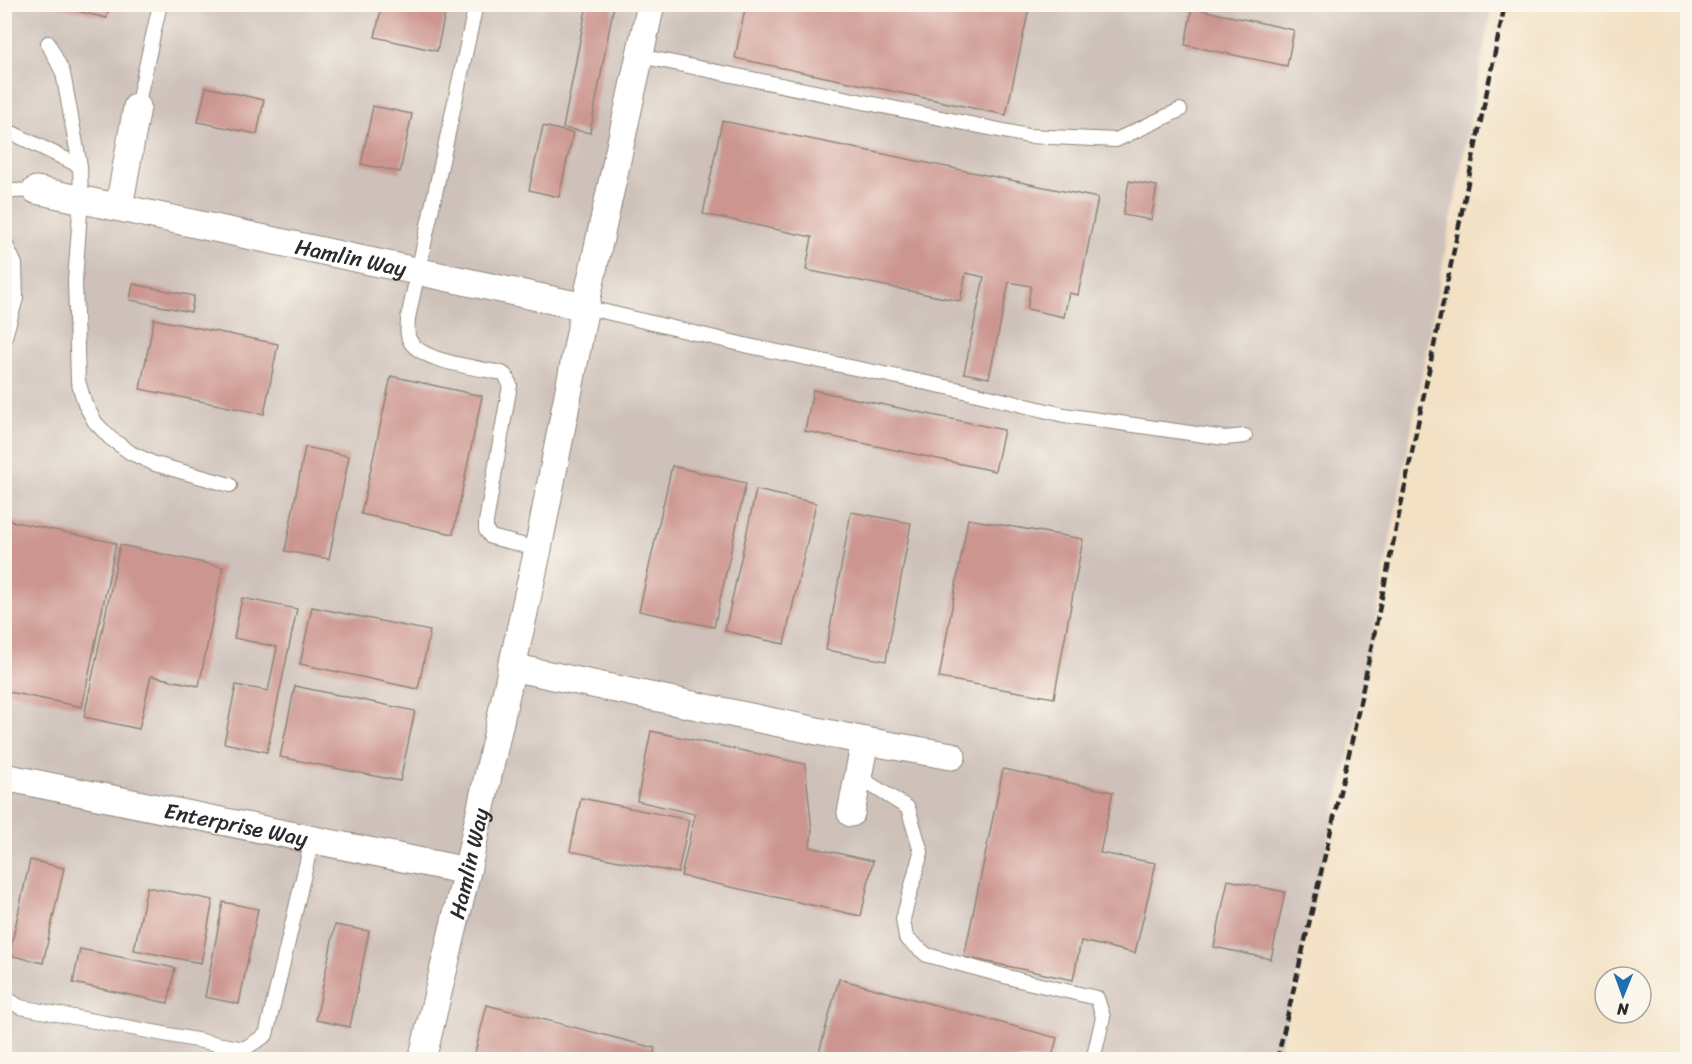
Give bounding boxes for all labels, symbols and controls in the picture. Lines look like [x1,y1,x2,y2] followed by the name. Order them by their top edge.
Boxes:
[291,227,411,289] street label: Hamlin Way
[161,791,312,858] street label: Enterprise Way
[437,804,500,923] street label: Hamlin Way
[1593,965,1653,1025] north arrow
[1616,995,1630,1024] text: N

